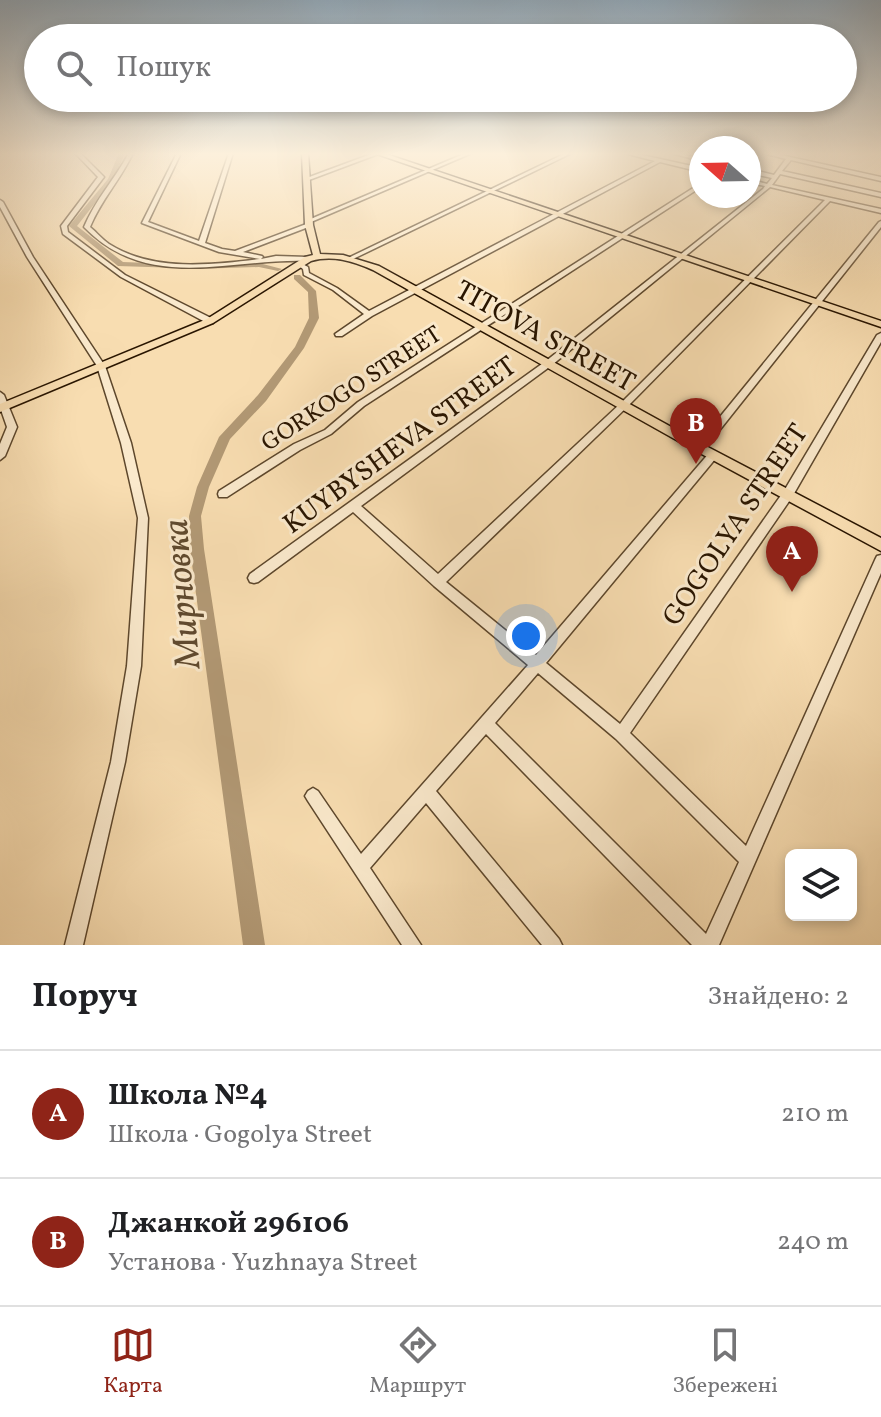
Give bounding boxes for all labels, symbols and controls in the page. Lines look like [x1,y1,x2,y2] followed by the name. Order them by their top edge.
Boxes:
[24,24,857,112] search box
[52,46,96,90] icon: search
[116,47,211,89] text: Пошук
[689,136,761,208] north arrow
[448,272,642,403] street label: TITOVA STREET
[255,319,449,461] street label: GORKOGO STREET
[276,348,525,544] street label: KUYBYSHEVA STREET
[670,398,722,464] pin: B
[654,417,814,631] street label: GOGOLYA STREET
[153,517,216,672] water label: Мирновка
[766,526,818,592] pin: A
[506,616,546,656] your location
[785,849,857,921] map controls
[785,849,857,921] button: layers
[32,974,138,1021] text: Поруч
[708,979,849,1015] text: Знайдено: 2
[108,1075,268,1117] text: Школа №4
[49,1096,67,1132] text: A
[781,1096,849,1132] text: 210 m
[108,1117,372,1153] text: Школа · Gogolya Street
[108,1203,349,1245] text: Джанкой 296106
[49,1224,67,1260] text: B
[777,1224,849,1260] text: 240 m
[108,1245,418,1281] text: Установа · Yuzhnaya Street
[103,1323,163,1402] tab: Карта
[369,1323,466,1402] tab: Маршрут
[673,1323,778,1402] tab: Збережені

